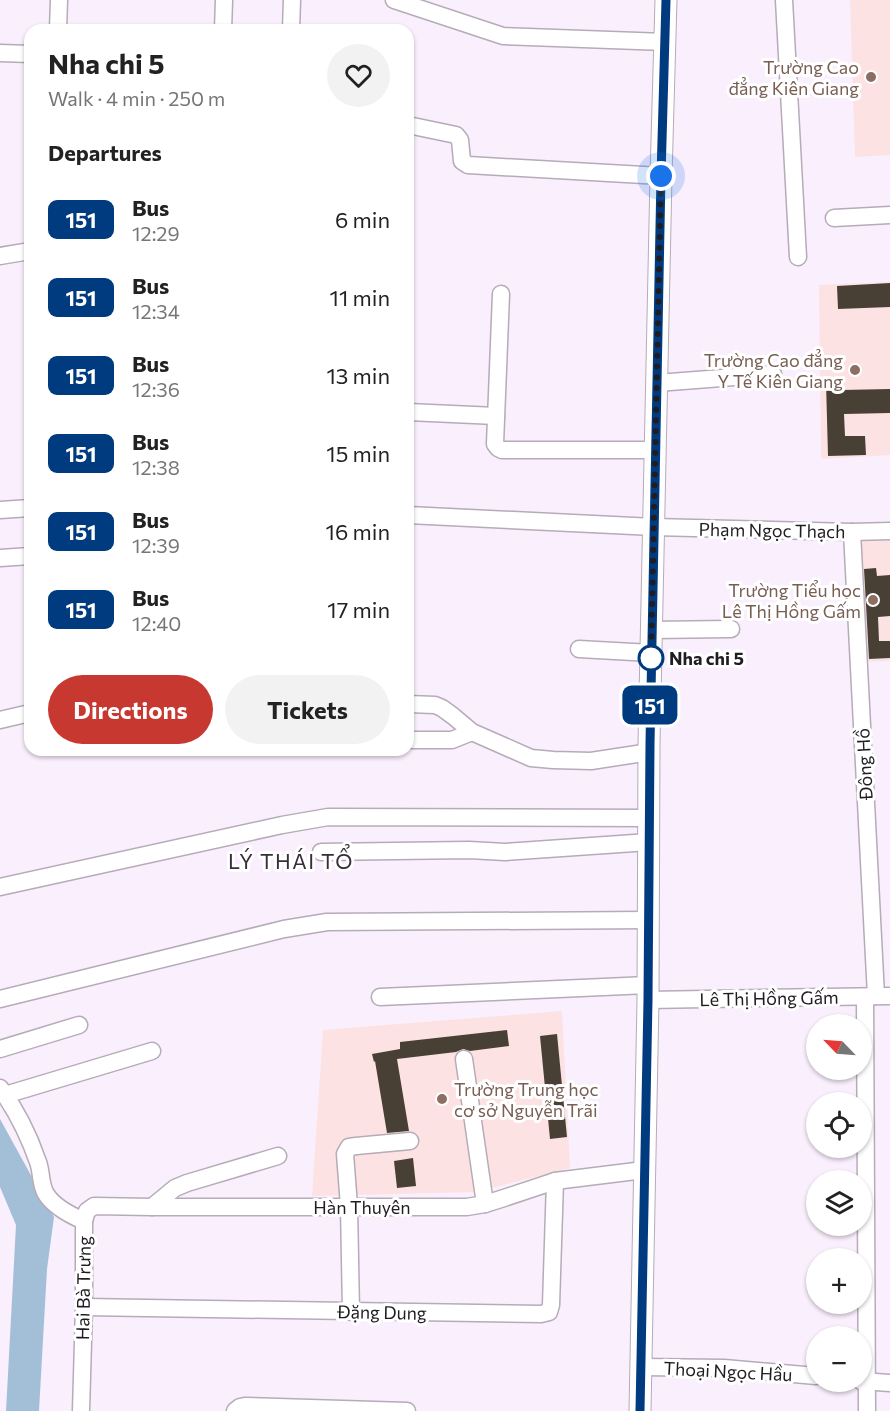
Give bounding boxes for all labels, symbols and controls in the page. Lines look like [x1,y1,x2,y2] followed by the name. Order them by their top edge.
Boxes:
[327,44,390,107] button: heart
[48,46,165,80] text: Nha chi 5
[728,56,859,99] place label: Trường Cao đẳng Kiên Giang
[864,70,878,84] marker: Trường Cao đẳng Kiên Giang
[48,86,225,110] text: Walk · 4 min · 250 m
[48,139,162,166] text: Departures
[646,161,676,191] your location
[132,194,169,221] text: Bus
[335,206,390,233] text: 6 min
[65,207,97,232] text: 151
[132,221,180,245] text: 12:29
[132,272,169,299] text: Bus
[330,284,390,311] text: 11 min
[65,285,97,310] text: 151
[132,299,180,323] text: 12:34
[704,349,843,392] place label: Trường Cao đẳng Y Tế Kiên Giang
[132,350,169,377] text: Bus
[326,362,390,389] text: 13 min
[65,363,97,388] text: 151
[848,363,862,377] marker: Trường Cao đẳng Y Tế Kiên Giang
[132,377,180,401] text: 12:36
[132,428,169,455] text: Bus
[326,440,390,467] text: 15 min
[65,441,97,466] text: 151
[132,455,180,479] text: 12:38
[132,506,169,533] text: Bus
[326,518,390,545] text: 16 min
[698,518,846,542] street label: Phạm Ngọc Thạch
[65,519,97,544] text: 151
[132,533,180,557] text: 12:39
[722,579,861,622] place label: Trường Tiểu học Lê Thị Hồng Gấm
[132,584,169,611] text: Bus
[866,593,880,607] marker: Trường Tiểu học Lê Thị Hồng Gấm
[327,596,390,623] text: 17 min
[65,597,97,622] text: 151
[132,611,181,635] text: 12:40
[638,645,664,671] marker: Nha chi 5
[669,647,744,669] place label: Nha chi 5
[48,675,213,744] button: Directions
[225,675,390,744] button: Tickets
[616,686,684,724] line badge: 151
[634,693,666,718] text: 151
[851,728,877,801] street label: Đông Hồ
[228,844,354,873] district label: LÝ THÁI TỔ
[699,986,839,1010] street label: Lê Thị Hồng Gấm
[806,1014,872,1080] north arrow
[806,1014,872,1392] map controls
[454,1078,598,1121] place label: Trường Trung học cơ sở Nguyễn Trãi
[435,1092,449,1106] marker: Trường Trung học cơ sở Nguyễn Trãi
[806,1092,872,1158] button: locate
[806,1170,872,1236] button: layers
[313,1196,411,1218] street label: Hàn Thuyên
[71,1236,95,1340] street label: Hai Bà Trưng
[806,1248,872,1314] button: +
[336,1300,427,1324] street label: Đặng Dung
[806,1326,872,1392] button: −
[663,1357,793,1385] street label: Thoại Ngọc Hầu

